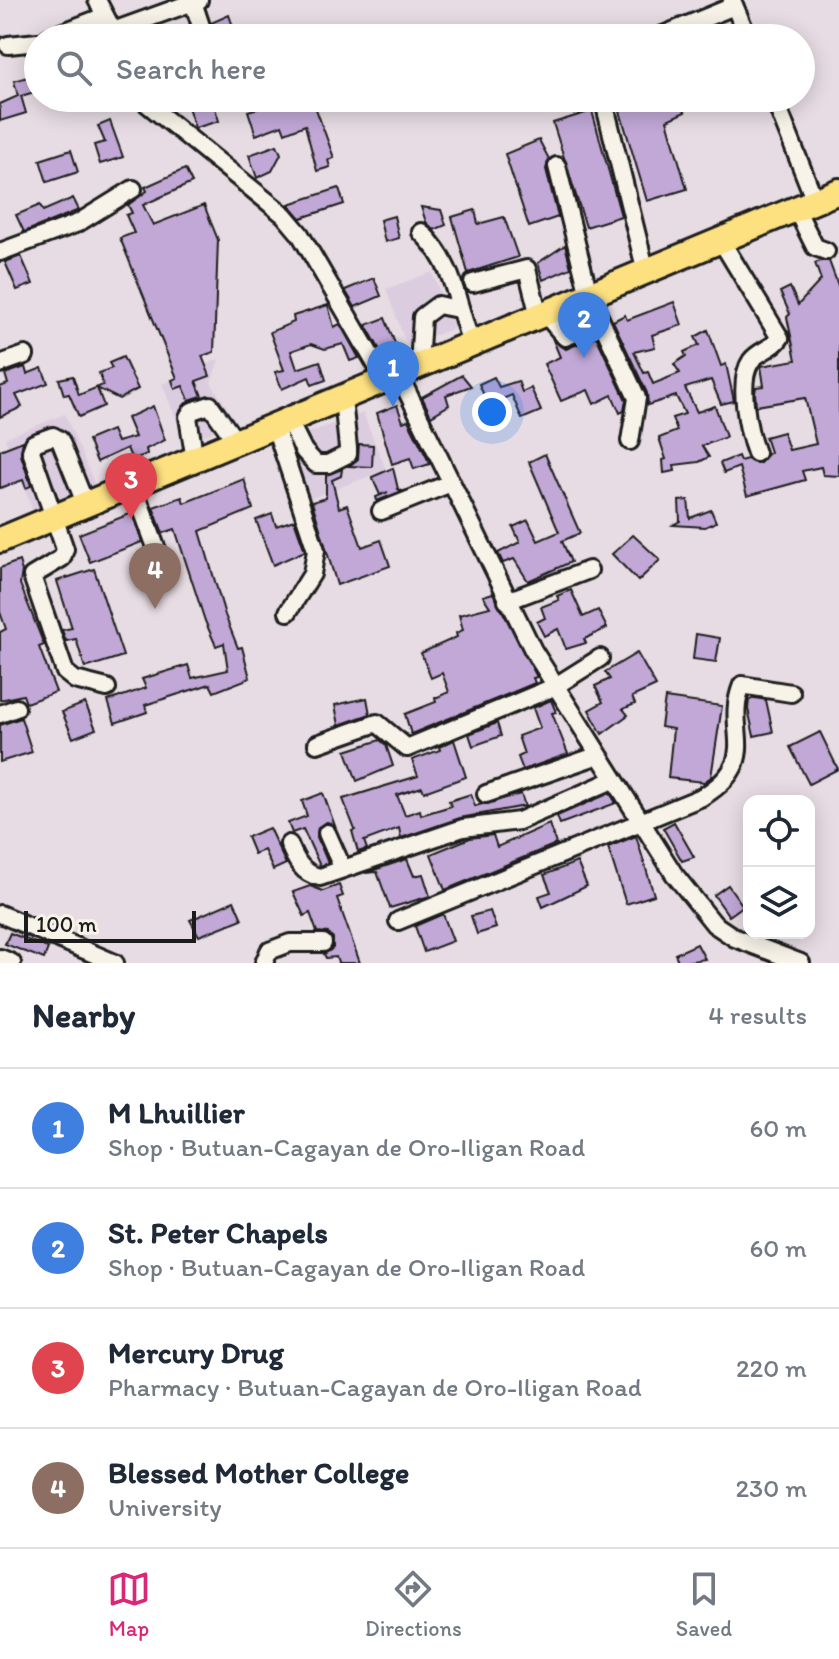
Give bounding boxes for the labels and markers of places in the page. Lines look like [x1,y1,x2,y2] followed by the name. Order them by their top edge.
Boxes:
[558,292,610,358] pin: 2
[367,341,419,407] pin: 1
[105,453,157,519] pin: 3
[129,543,181,609] pin: 4

